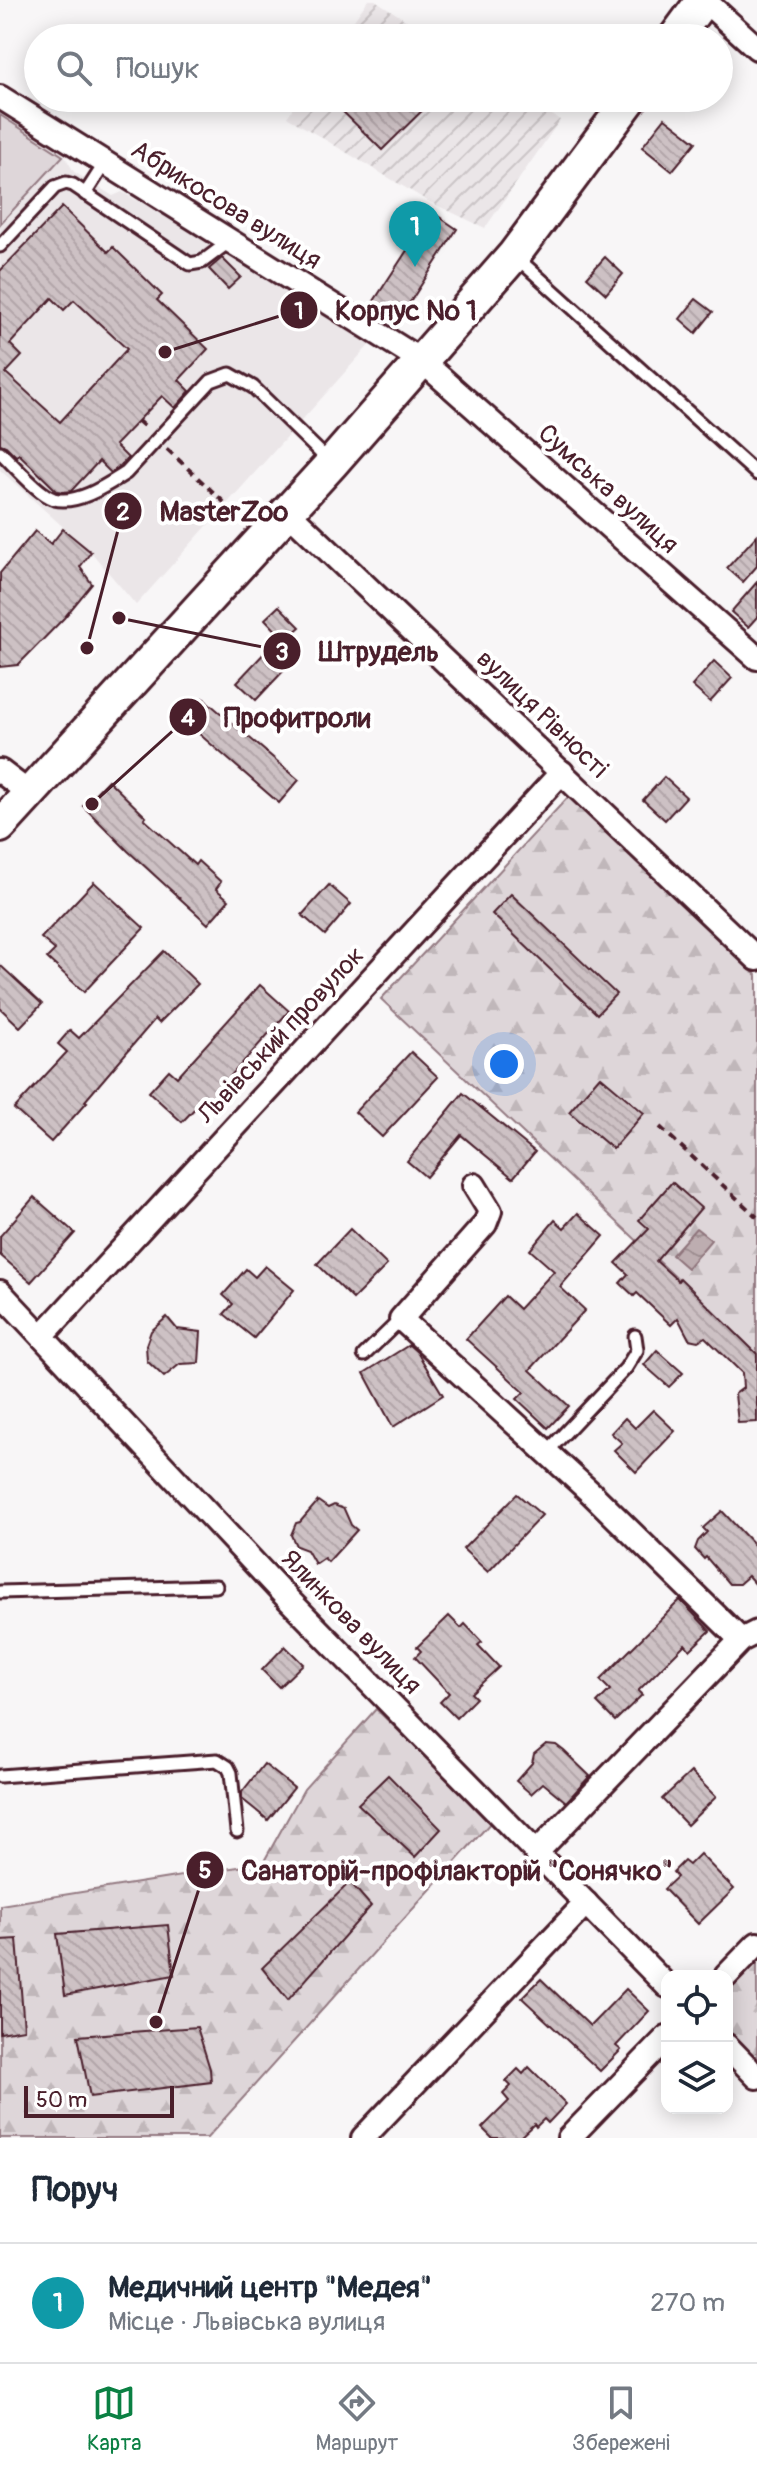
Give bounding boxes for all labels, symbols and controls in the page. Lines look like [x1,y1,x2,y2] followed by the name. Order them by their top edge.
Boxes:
[24,24,733,112] search box
[52,46,96,90] icon: search
[116,50,200,87] text: Пошук
[125,134,327,276] street label: Абрикосова вулиця
[389,201,441,267] pin: 1
[279,284,493,336] callout: Корпус № 1
[335,294,477,329] text: Корпус № 1
[294,297,304,326] text: 1
[531,417,685,561] street label: Сумська вулиця
[103,485,304,537] callout: MasterZoo
[160,495,288,530] text: MasterZoo
[116,498,130,527] text: 2
[262,625,455,677] callout: Штрудель
[318,635,439,670] text: Штрудель
[275,638,289,667] text: 3
[469,643,615,785] street label: вулиця Рівності
[168,691,386,743] callout: Профитроли
[224,701,371,736] text: Профитроли
[181,704,195,733] text: 4
[190,940,371,1131] street label: Львівський провулок
[484,1044,524,1084] your location
[274,1543,428,1701] street label: Ялинкова вулиця
[185,1844,689,1896] callout: Санаторій-профілакторій "Сонячко"
[241,1854,673,1889] text: Санаторій-профілакторій "Сонячко"
[198,1856,212,1885] text: 5
[661,1970,733,2114] map controls
[661,1970,733,2042] button: locate
[661,2042,733,2114] button: layers
[24,2082,174,2118] scale bar
[36,2086,87,2114] text: 50 m
[32,2169,118,2212] text: Поруч
[108,2269,432,2306] text: Медичний центр "Медея"
[53,2287,63,2319] text: 1
[650,2287,725,2319] text: 270 m
[108,2306,385,2338] text: Місце · Львівська вулиця
[87,2381,142,2457] tab: Карта
[315,2381,398,2457] tab: Маршрут
[572,2381,670,2457] tab: Збережені

